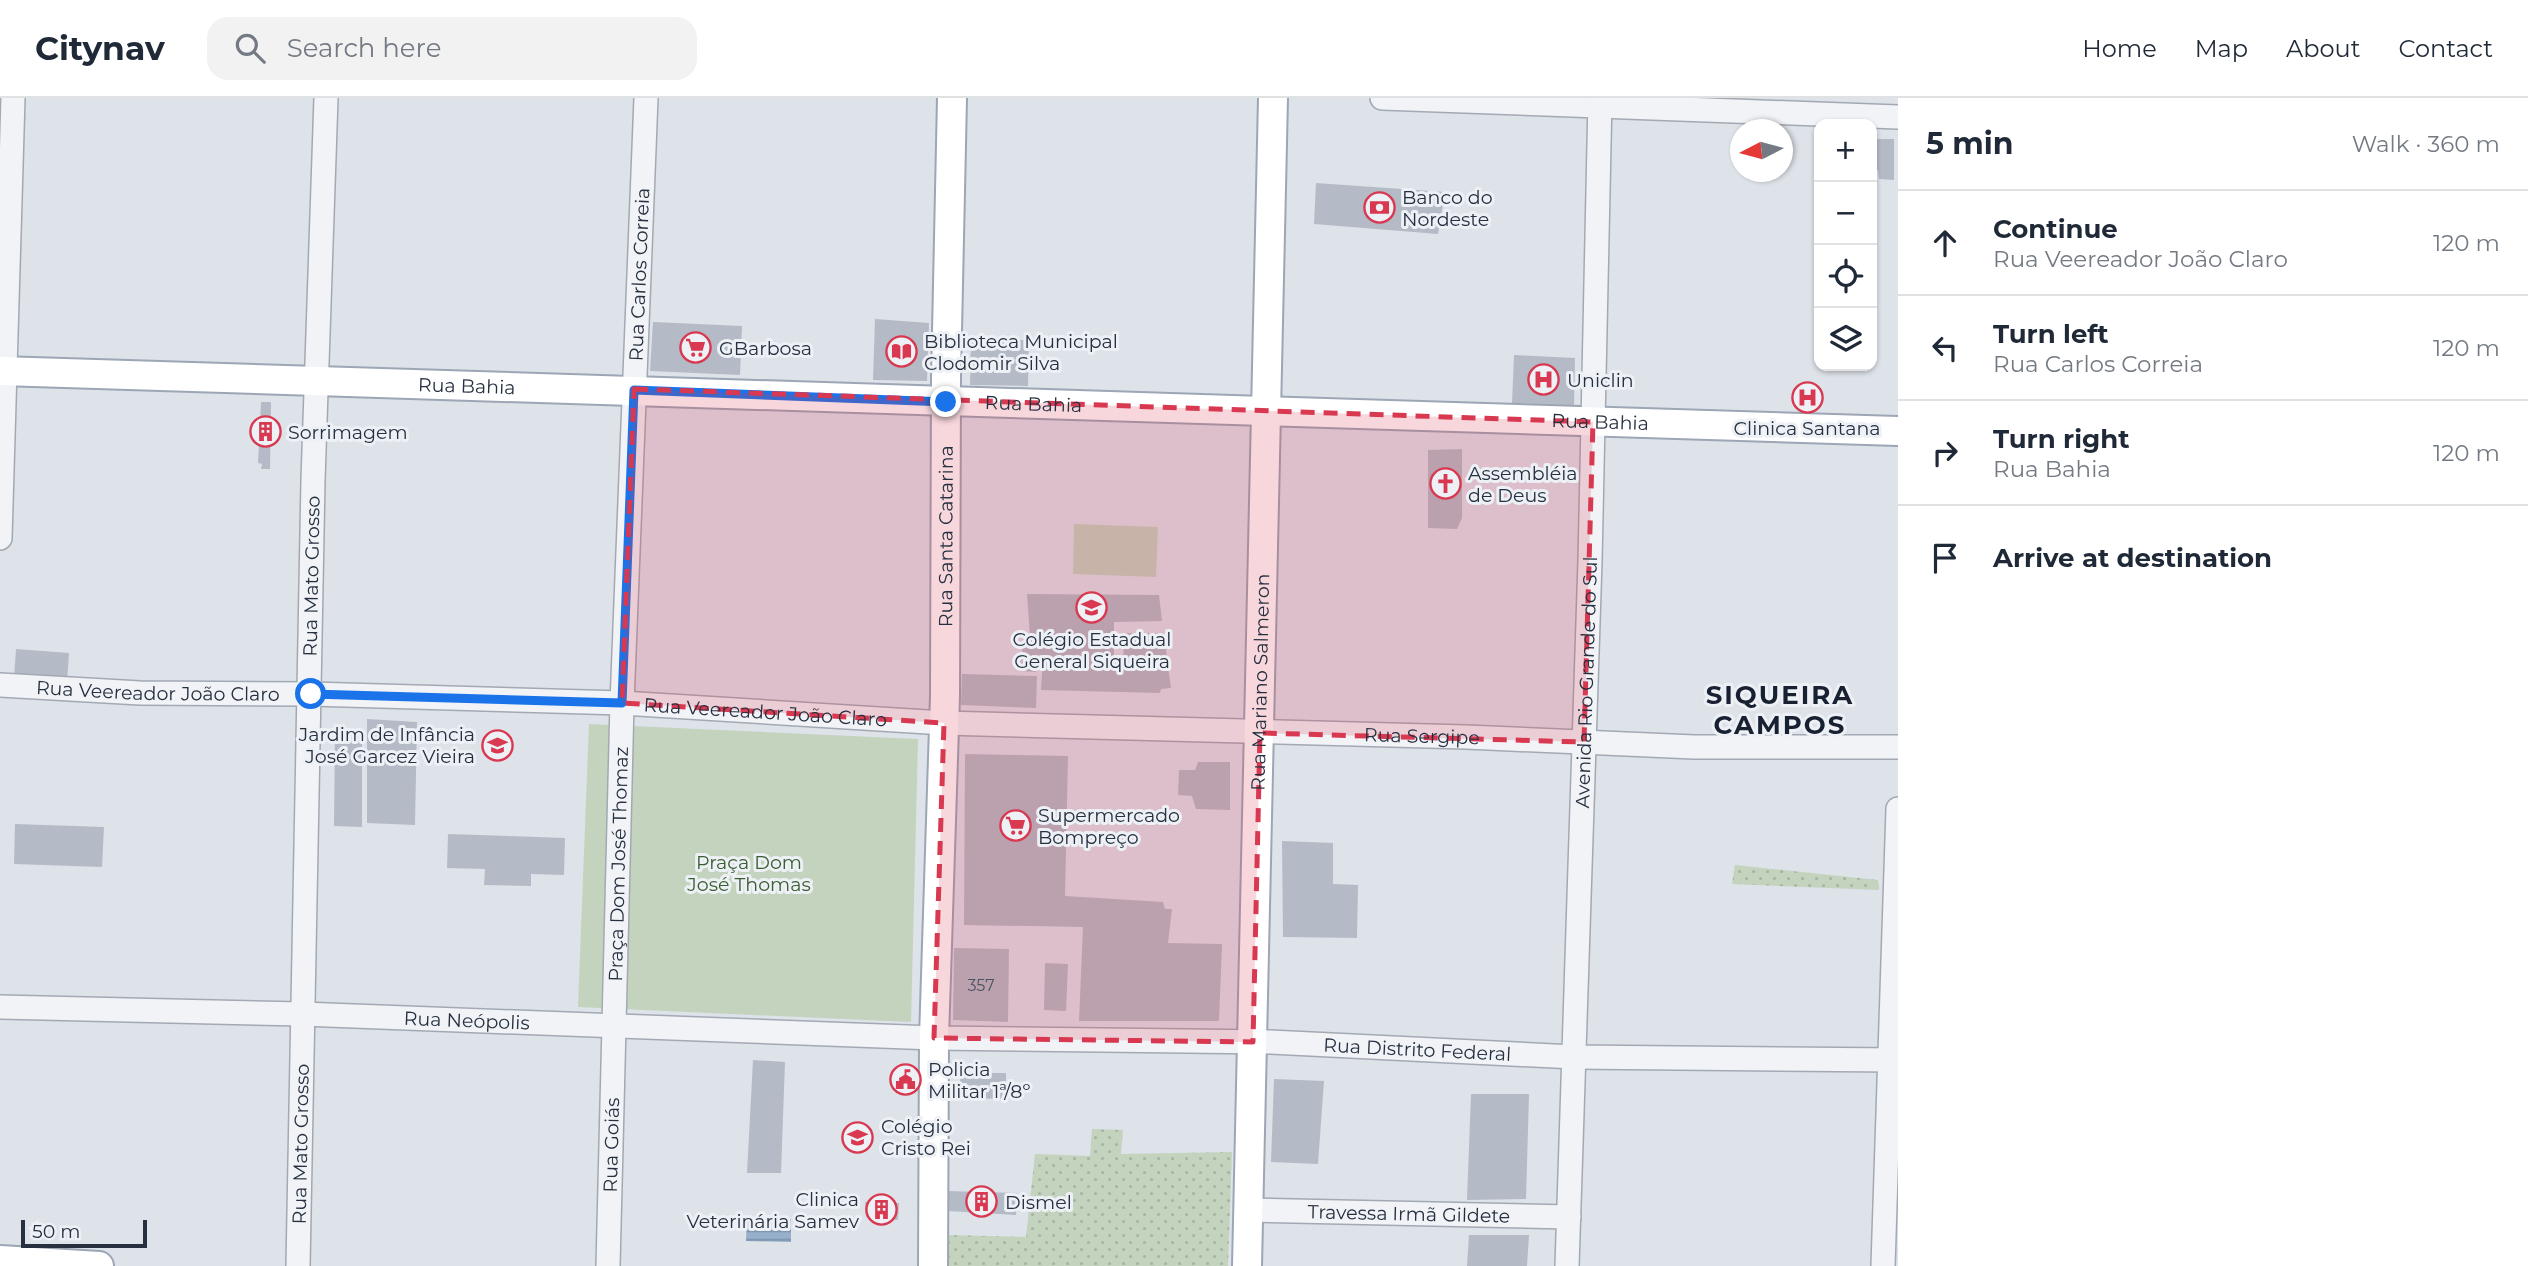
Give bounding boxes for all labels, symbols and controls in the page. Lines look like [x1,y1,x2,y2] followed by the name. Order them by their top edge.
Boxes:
[207,17,697,80] search box
[35,28,165,68] text: Citynav
[231,29,269,67] icon: search
[287,32,441,64] text: Search here
[2082,34,2157,63] text: Home
[2195,34,2248,63] text: Map
[2286,34,2360,63] text: About
[2398,34,2493,63] text: Contact
[1730,119,1793,182] north arrow
[1814,119,1877,371] map controls
[1814,119,1877,182] button: +
[1926,125,2014,162] text: 5 min
[2352,130,2500,158] text: Walk · 360 m
[1814,182,1877,245] button: −
[1402,186,1493,231] place label: Banco do Nordeste
[624,187,654,362] street label: Rua Carlos Correia
[1362,191,1396,225] bank icon: Banco do Nordeste
[1993,213,2118,245] text: Continue
[1926,224,1964,262] icon: ahead
[2433,229,2500,257] text: 120 m
[1814,245,1877,308] button: locate
[1993,245,2288,273] text: Rua Veereador João Claro
[1814,308,1877,371] button: layers
[1993,318,2109,350] text: Turn left
[1926,329,1964,367] icon: left
[924,330,1118,375] place label: Biblioteca Municipal Clodomir Silva
[679,331,713,365] supermarket icon: GBarbosa
[2433,334,2500,362] text: 120 m
[884,335,918,369] library icon: Biblioteca Municipal Clodomir Silva
[719,337,812,360] place label: GBarbosa
[1993,350,2203,378] text: Rua Carlos Correia
[1527,363,1561,397] hospital icon: Uniclin
[1567,369,1634,392] place label: Uniclin
[418,373,516,399] street label: Rua Bahia
[1790,380,1824,414] hospital icon: Clinica Santana
[930,386,961,417] route end
[984,391,1083,417] street label: Rua Bahia
[1551,409,1649,435] street label: Rua Bahia
[248,415,282,449] building icon: Sorrimagem
[1734,417,1880,440] place label: Clinica Santana
[288,421,408,444] place label: Sorrimagem
[1993,423,2129,455] text: Turn right
[1926,434,1964,472] icon: right
[2433,439,2500,467] text: 120 m
[934,445,957,627] street label: Rua Santa Catarina
[1993,455,2111,483] text: Rua Bahia
[1468,462,1578,507] place label: Assembléia de Deus
[1428,467,1462,501] church icon: Assembléia de Deus
[298,495,324,657] street label: Rua Mato Grosso
[1926,539,1964,577] icon: arrive
[1993,542,2272,574] text: Arrive at destination
[1570,556,1602,809] street label: Avenida Rio Grande do Sul
[1246,573,1274,791] street label: Rua Mariano Salmeron
[1075,591,1109,625] school or university icon: Colégio Estadual General Siqueira
[1013,628,1171,673] place label: Colégio Estadual General Siqueira
[35,676,280,705] street label: Rua Veereador João Claro
[295,678,326,709] route start
[1706,679,1854,741] district label: SIQUEIRA CAMPOS
[643,693,888,731] street label: Rua Veereador João Claro
[298,723,475,768] place label: Jardim de Infância José Garcez Vieira
[1364,723,1480,749] street label: Rua Sergipe
[481,728,515,762] school or university icon: Jardim de Infância José Garcez Vieira
[604,746,632,982] street label: Praça Dom José Thomaz
[1038,804,1180,849] place label: Supermercado Bompreço
[998,809,1032,843] supermarket icon: Supermercado Bompreço
[686,851,811,896] park label: Praça Dom José Thomas
[967,976,995,995] house number: 357
[403,1006,530,1034] street label: Rua Neópolis
[1323,1033,1512,1065] street label: Rua Distrito Federal
[928,1058,1030,1103] place label: Policia Militar 1ª/8º
[287,1063,313,1225] street label: Rua Mato Grosso
[888,1063,922,1097] public building icon: Policia Militar 1ª/8º
[598,1097,624,1193] street label: Rua Goiás
[881,1115,971,1160] place label: Colégio Cristo Rei
[841,1120,875,1154] school or university icon: Colégio Cristo Rei
[965,1185,999,1219] building icon: Dismel
[686,1188,860,1233] place label: Clinica Veterinária Samev
[1005,1191,1072,1214] place label: Dismel
[865,1193,899,1227] building icon: Clinica Veterinária Samev
[1307,1200,1510,1227] street label: Travessa Irmã Gildete
[21,1217,147,1249] scale bar
[32,1220,80,1243] text: 50 m

